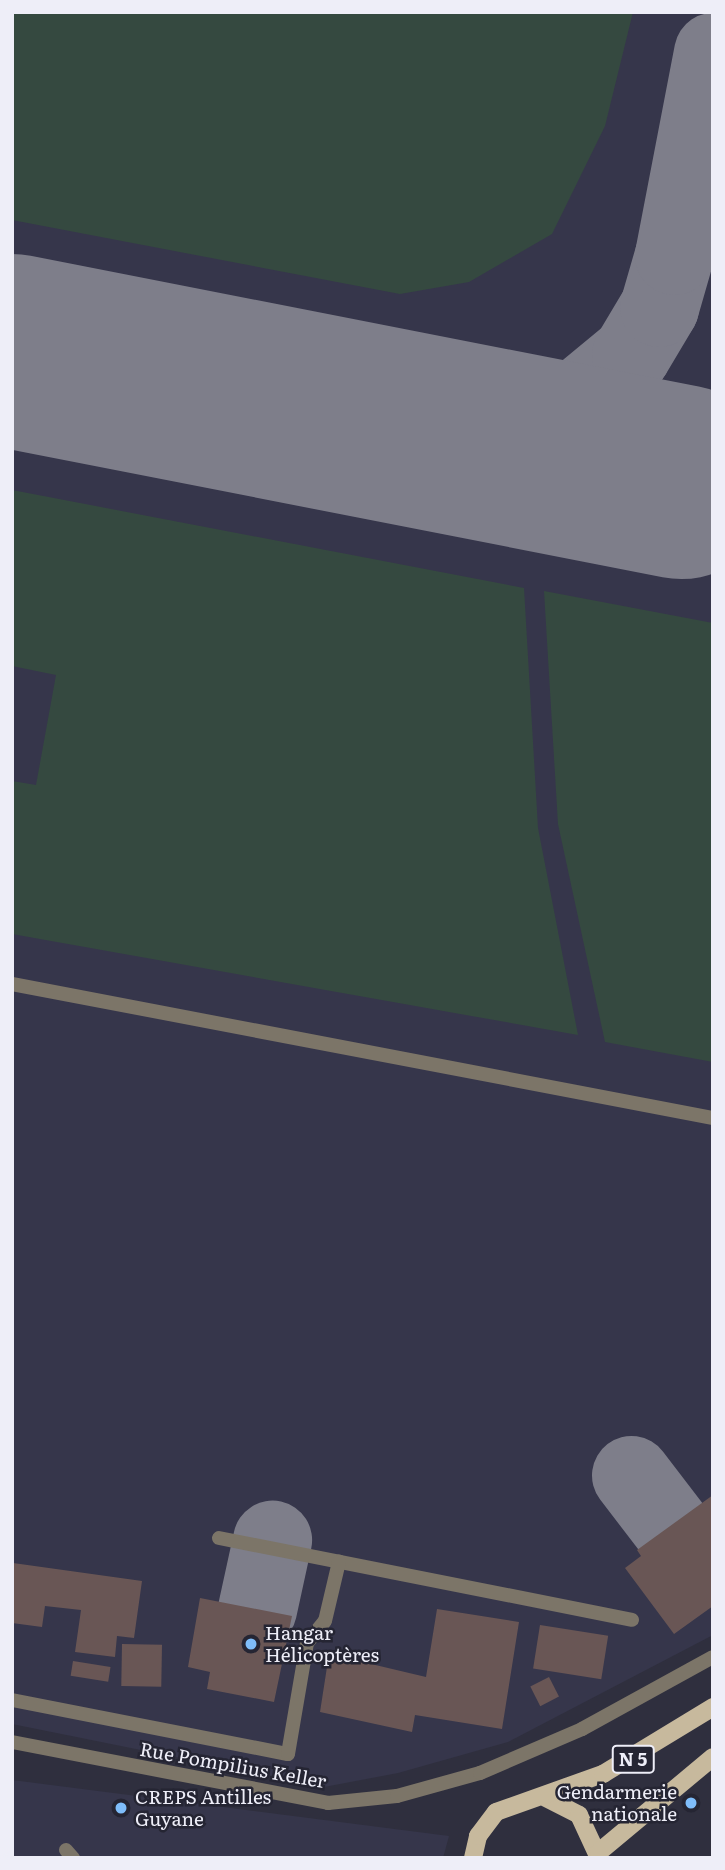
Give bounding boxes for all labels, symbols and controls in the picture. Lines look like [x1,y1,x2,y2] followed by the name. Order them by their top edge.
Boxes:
[265,1622,379,1666] place label: Hangar Hélicoptères
[243,1636,259,1652] marker: Hangar Hélicoptères
[138,1737,328,1793] street label: Rue Pompilius Keller
[610,1744,656,1774] road number: N 5
[557,1781,677,1825] place label: Gendarmerie nationale
[135,1786,271,1830] place label: CREPS Antilles Guyane
[683,1795,699,1811] marker: Gendarmerie nationale
[113,1800,129,1816] marker: CREPS Antilles Guyane

